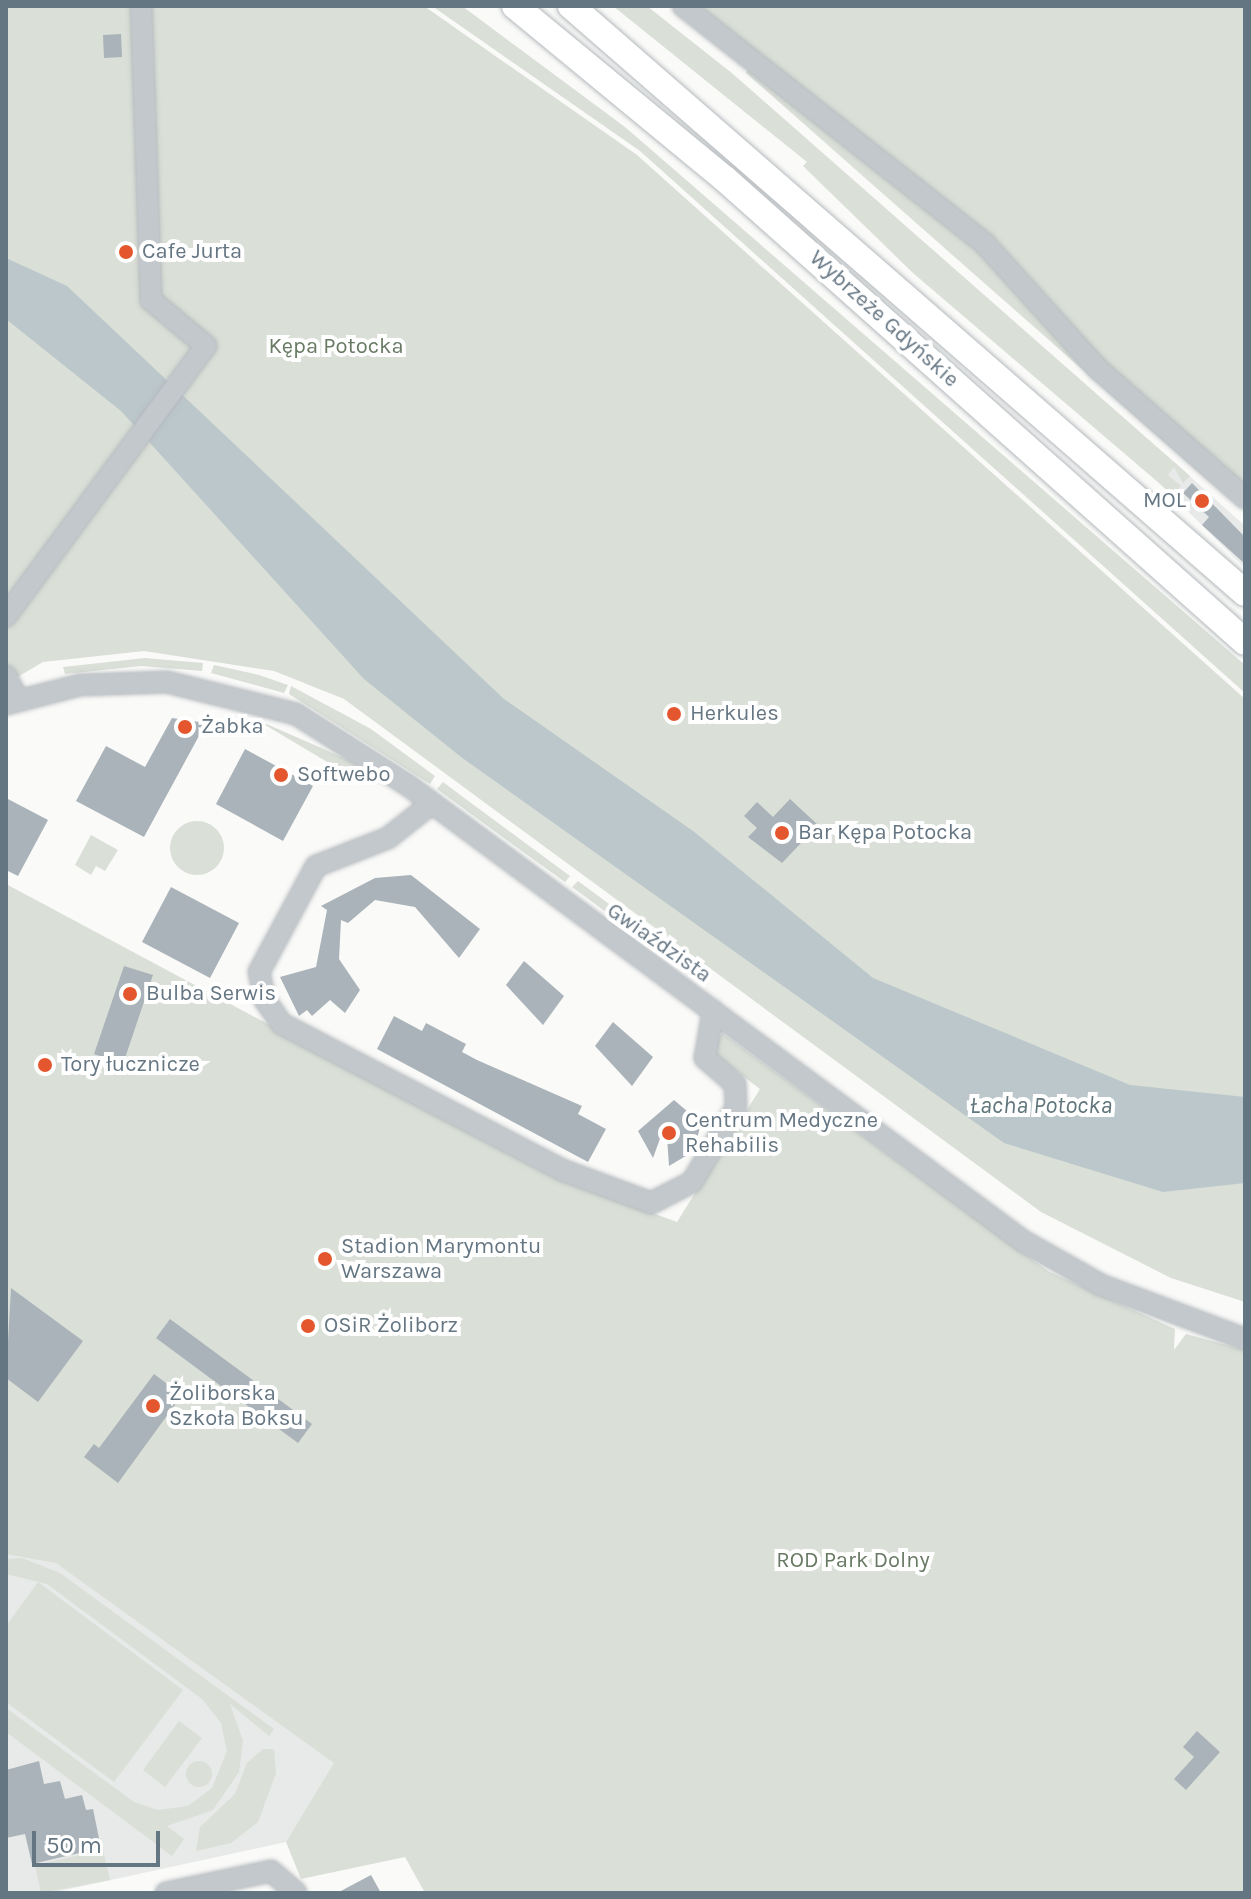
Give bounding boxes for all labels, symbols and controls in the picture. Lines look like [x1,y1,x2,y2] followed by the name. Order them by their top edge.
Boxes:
[142,239,242,265] place label: Cafe Jurta
[117,243,135,261] marker: Cafe Jurta
[804,245,964,393] street label: Wybrzeże Gdyńskie
[268,334,404,360] park label: Kępa Potocka
[1143,488,1186,514] place label: MOL
[1193,492,1211,510] marker: MOL
[690,701,779,727] place label: Herkules
[665,705,683,723] marker: Herkules
[201,714,264,740] place label: Żabka
[176,718,194,736] marker: Żabka
[297,762,390,788] place label: Softwebo
[272,766,290,784] marker: Softwebo
[798,820,972,846] place label: Bar Kępa Potocka
[773,824,791,842] marker: Bar Kępa Potocka
[602,897,716,989] street label: Gwiaździsta
[146,981,276,1007] place label: Bulba Serwis
[121,985,139,1003] marker: Bulba Serwis
[61,1052,200,1078] place label: Tory łucznicze
[36,1056,54,1074] marker: Tory łucznicze
[970,1092,1112,1120] water label: Łacha Potocka
[685,1107,878,1158] place label: Centrum Medyczne Rehabilis
[660,1124,678,1142] marker: Centrum Medyczne Rehabilis
[341,1233,541,1284] place label: Stadion Marymontu Warszawa
[316,1250,334,1268] marker: Stadion Marymontu Warszawa
[324,1313,458,1339] place label: OSiR Żoliborz
[299,1317,317,1335] marker: OSiR Żoliborz
[169,1380,304,1432] place label: Żoliborska Szkoła Boksu
[144,1397,162,1415] marker: Żoliborska Szkoła Boksu
[776,1548,930,1574] park label: ROD Park Dolny
[36,1815,164,1865] scale bar
[46,1831,102,1859] text: 50 m

